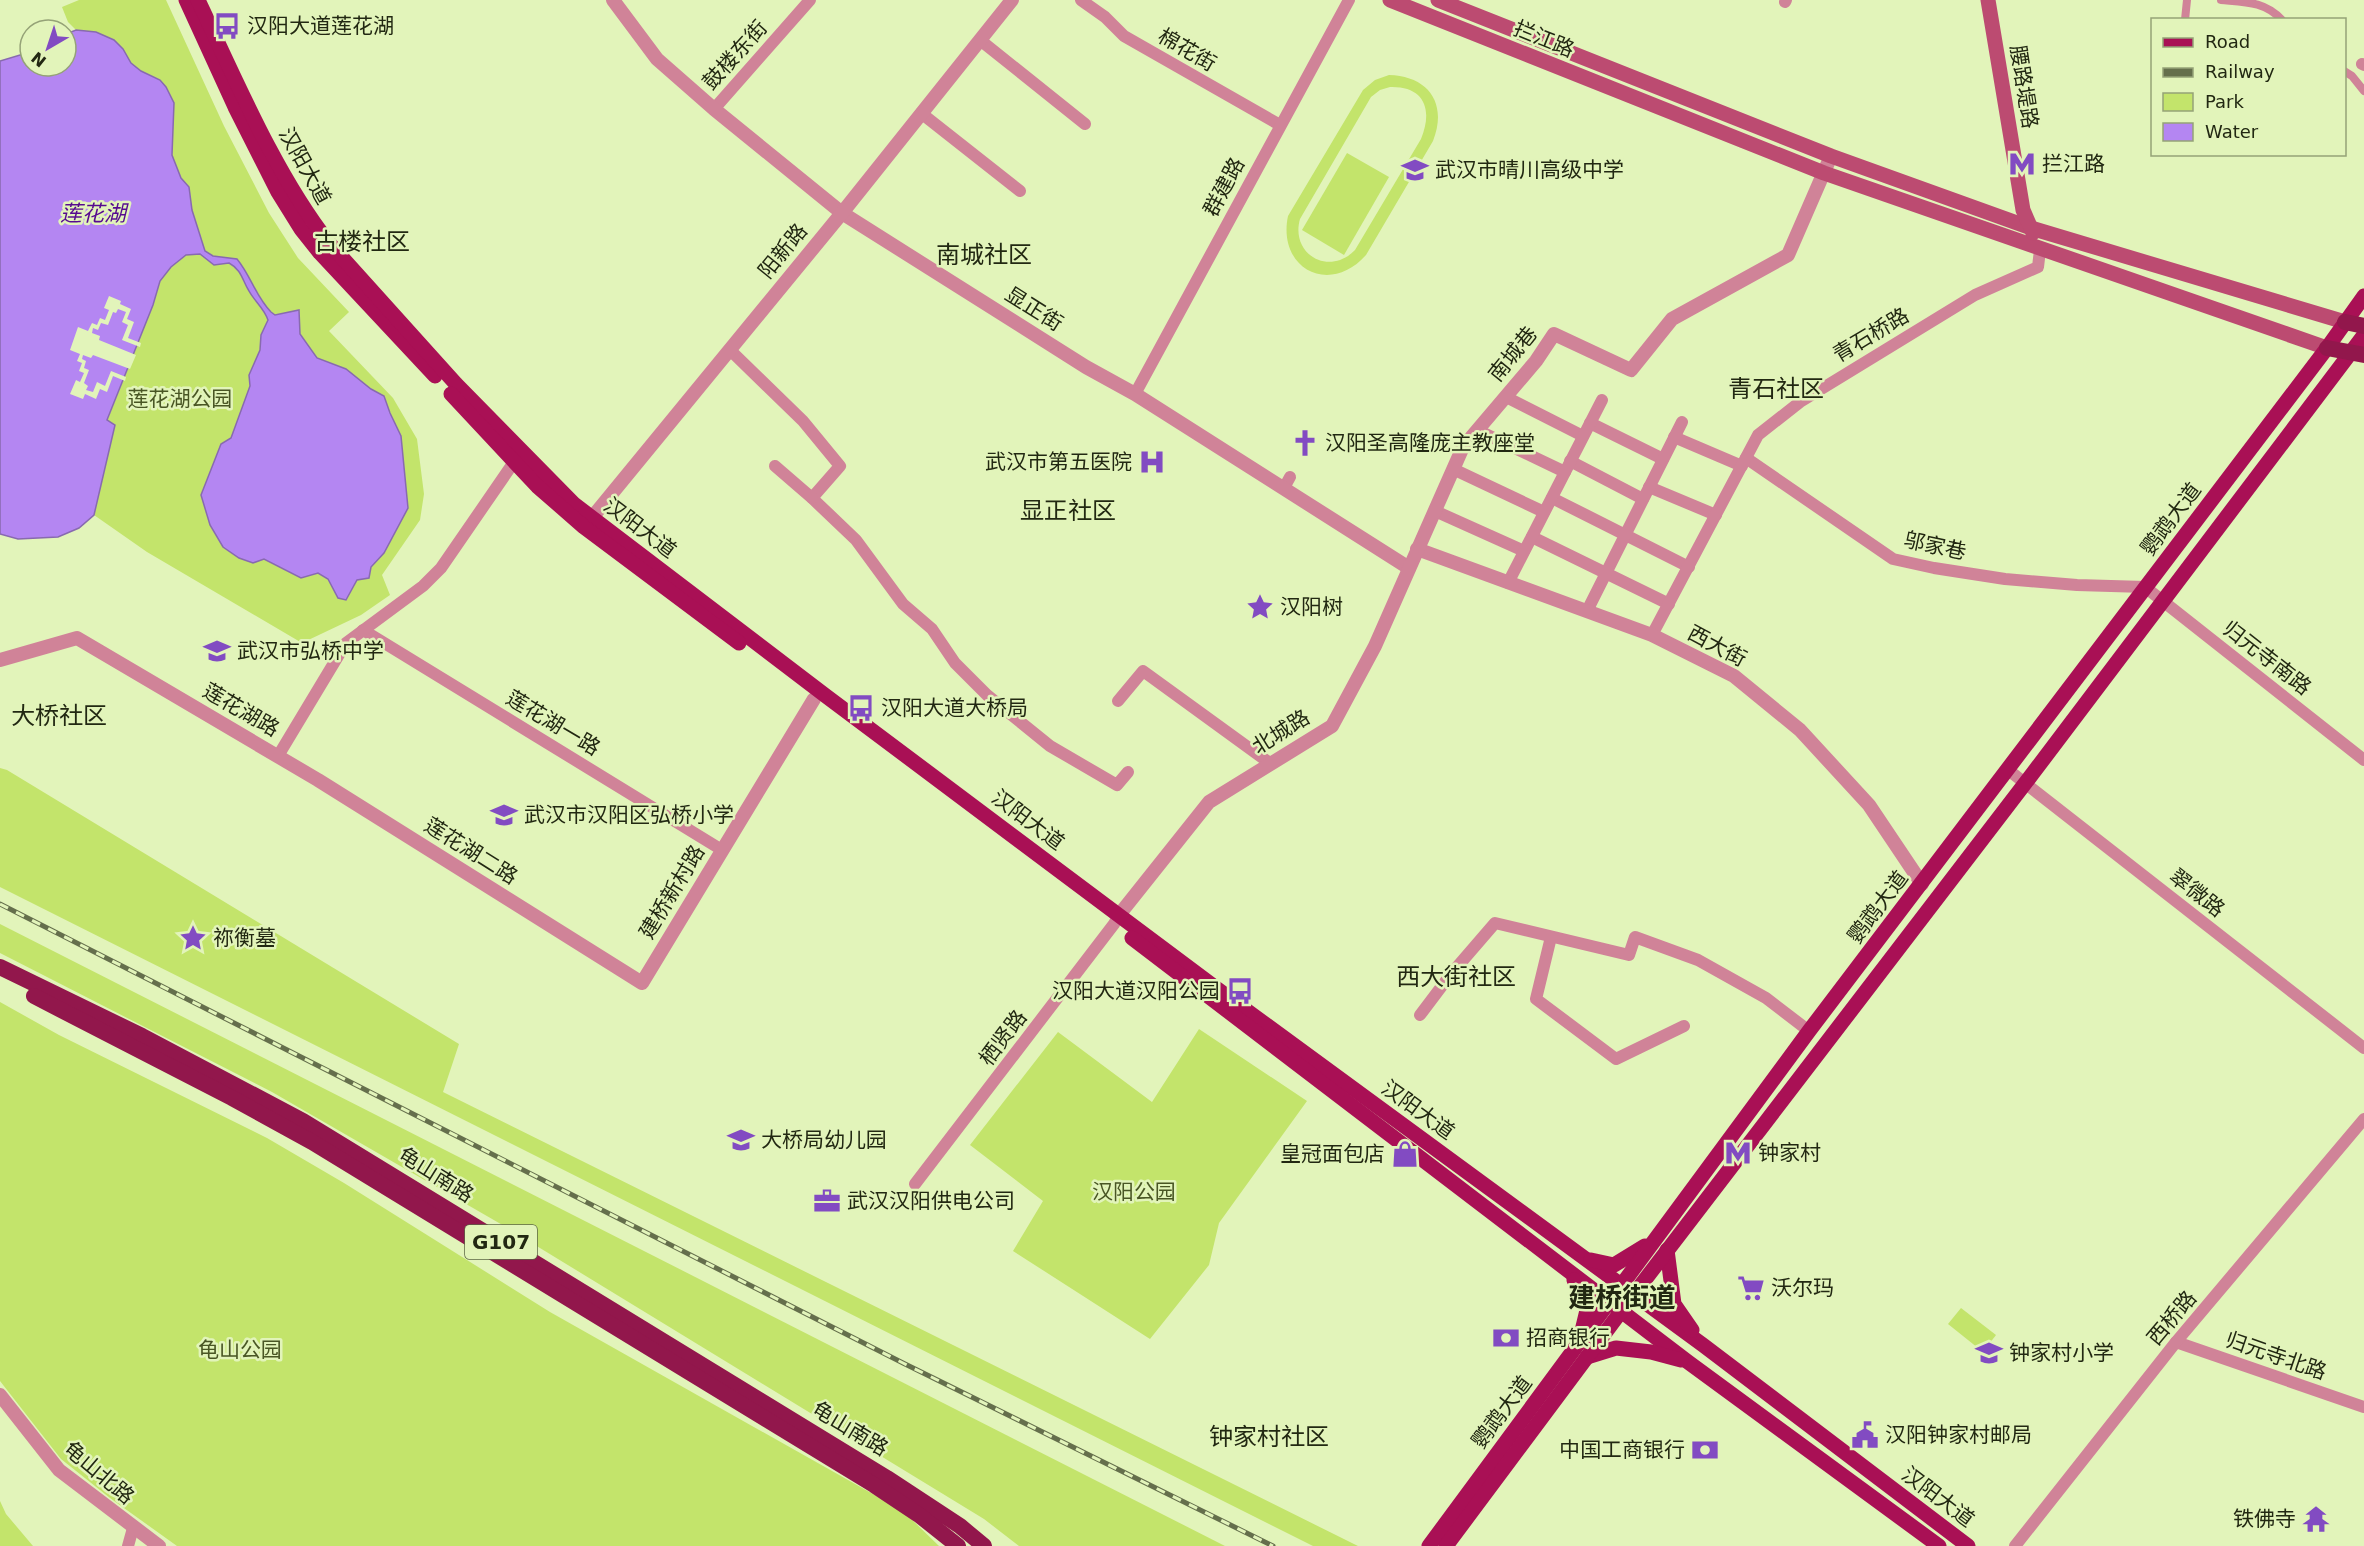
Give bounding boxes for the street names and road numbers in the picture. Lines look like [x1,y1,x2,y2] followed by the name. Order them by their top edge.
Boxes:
[698,16,772,94] street label: 鼓楼东街
[1510,16,1578,62] street label: 拦江路
[1154,24,1220,76] street label: 棉花街
[2006,44,2042,130] street label: 腰路堤路
[274,123,336,209] street label: 汉阳大道
[1199,154,1249,220] street label: 群建路
[754,219,812,283] street label: 阳新路
[1001,282,1067,336] street label: 显正街
[1829,303,1913,367] street label: 青石桥路
[1484,322,1542,386] street label: 南城巷
[2136,478,2206,560] street label: 鹦鹉大道
[599,493,681,563] street label: 汉阳大道
[1902,528,1968,564] street label: 邬家巷
[2218,616,2316,700] street label: 归元寺南路
[1684,621,1750,671] street label: 西大街
[199,679,283,741] street label: 莲花湖路
[502,686,604,760] street label: 莲花湖一路
[1248,705,1314,759] street label: 北城路
[987,785,1069,855] street label: 汉阳大道
[420,813,522,889] street label: 莲花湖二路
[635,841,709,943] street label: 建桥新村路
[2165,864,2229,922] street label: 翠微路
[1843,866,1913,948] street label: 鹦鹉大道
[974,1006,1032,1070] street label: 栖贤路
[1377,1076,1459,1144] street label: 汉阳大道
[394,1143,478,1207] street label: 龟山南路
[465,1225,537,1259] road number: G107
[2143,1286,2201,1350] street label: 西桥路
[2222,1328,2330,1384] street label: 归元寺北路
[1467,1371,1537,1453] street label: 鹦鹉大道
[808,1397,892,1461] street label: 龟山南路
[59,1437,139,1509] street label: 龟山北路
[1897,1462,1979,1532] street label: 汉阳大道

